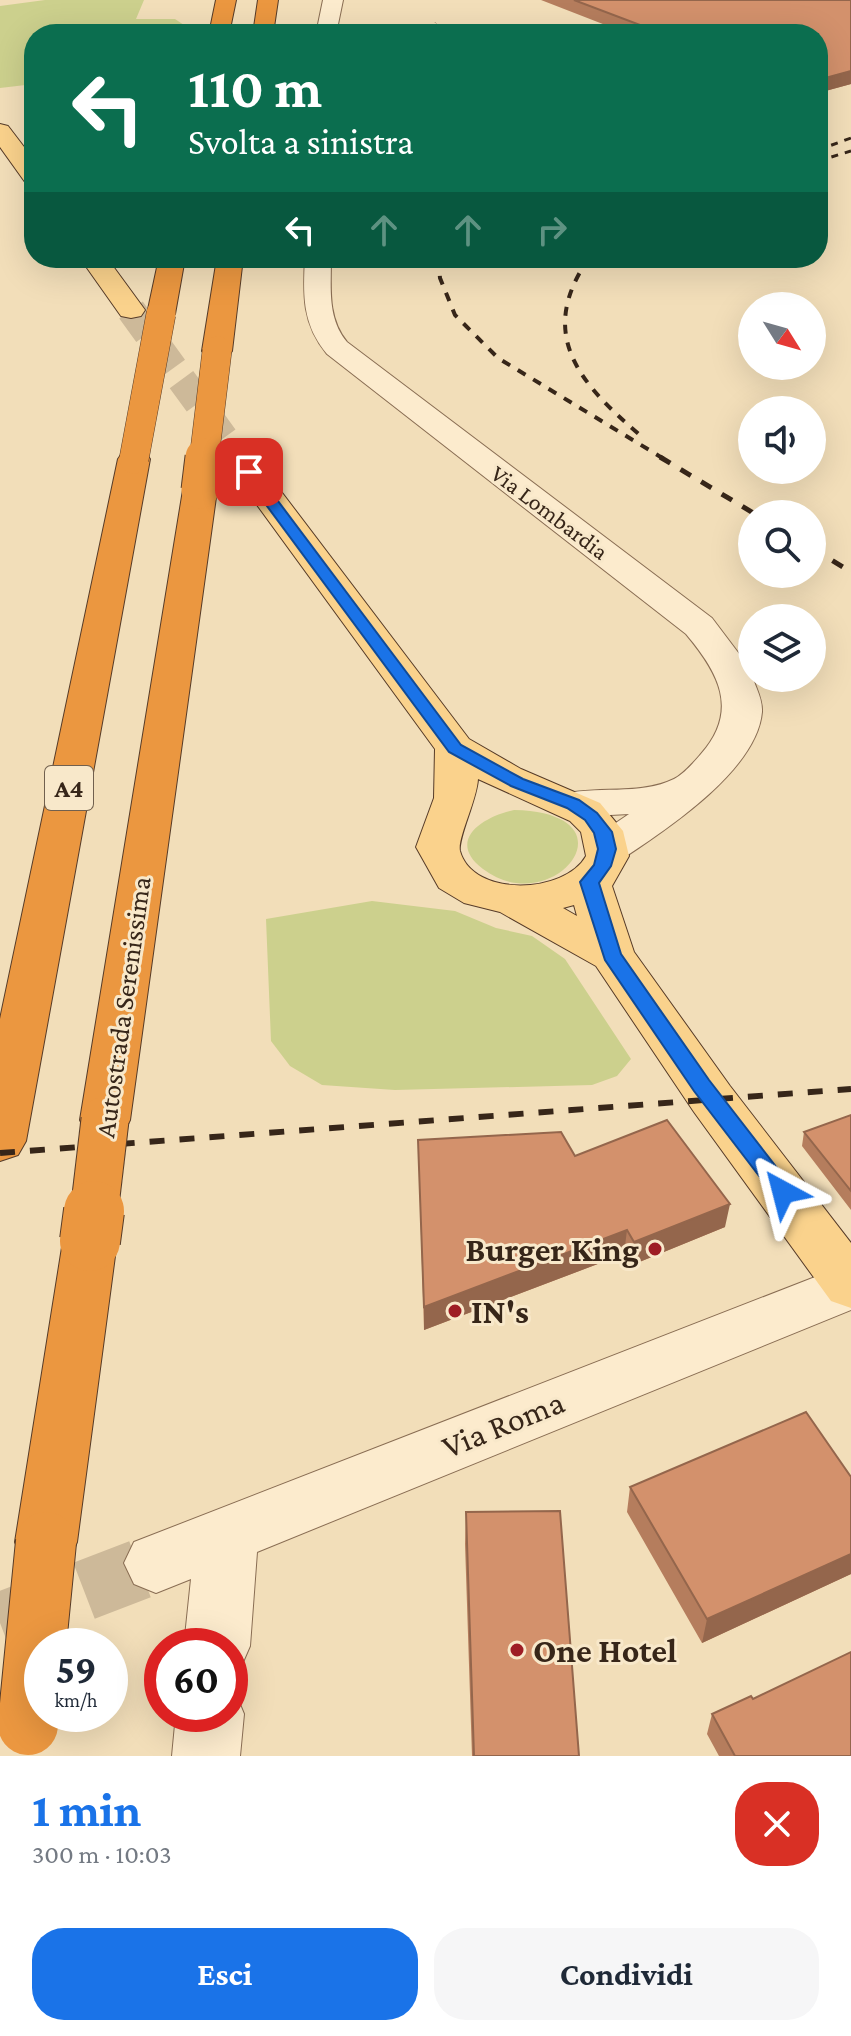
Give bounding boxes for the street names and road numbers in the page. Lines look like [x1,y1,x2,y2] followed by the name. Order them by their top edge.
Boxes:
[486,459,614,565] street label: Via Lombardia
[45,766,93,810] road number: A4
[89,874,157,1140] street label: Autostrada Serenissima
[437,1383,570,1465] street label: Via Roma

